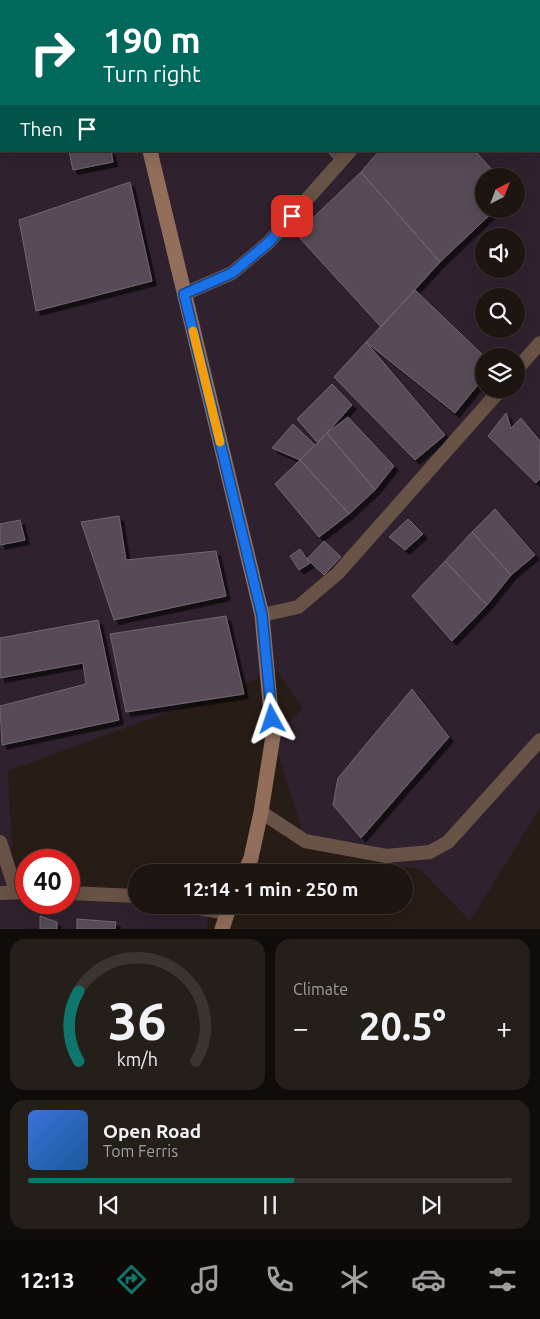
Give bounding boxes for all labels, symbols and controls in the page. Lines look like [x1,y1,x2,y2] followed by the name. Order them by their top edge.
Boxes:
[20,20,85,85] icon: right
[103,20,201,60] text: 190 m
[103,61,201,86] text: Turn right
[73,115,101,143] icon: arrive
[20,118,63,140] text: Then
[475,168,525,218] north arrow
[475,168,525,398] map controls
[271,195,313,237] pin
[278,202,306,230] icon: arrive
[475,228,525,278] button: sound
[475,288,525,338] button: search
[475,348,525,398] button: layers
[245,692,297,744] position arrow
[15,849,80,914] speed limit sign: 40
[183,878,358,900] text: 12:14 · 1 min · 250 m
[293,980,348,998] text: Climate
[108,992,167,1050] text: 36
[359,1005,446,1047] text: 20.5°
[293,1012,309,1043] text: −
[496,1012,512,1043] text: +
[117,1049,158,1069] text: km/h
[103,1120,201,1142] text: Open Road
[103,1142,178,1160] text: Tom Ferris
[95,1191,123,1219] icon: previous
[256,1191,284,1219] icon: pause
[417,1191,445,1219] icon: next
[114,1262,149,1297] icon: directions
[188,1262,223,1297] icon: music
[262,1262,297,1297] icon: phone
[337,1262,372,1297] icon: climate
[411,1262,446,1297] icon: car
[485,1262,520,1297] icon: filters
[20,1267,75,1292] text: 12:13

